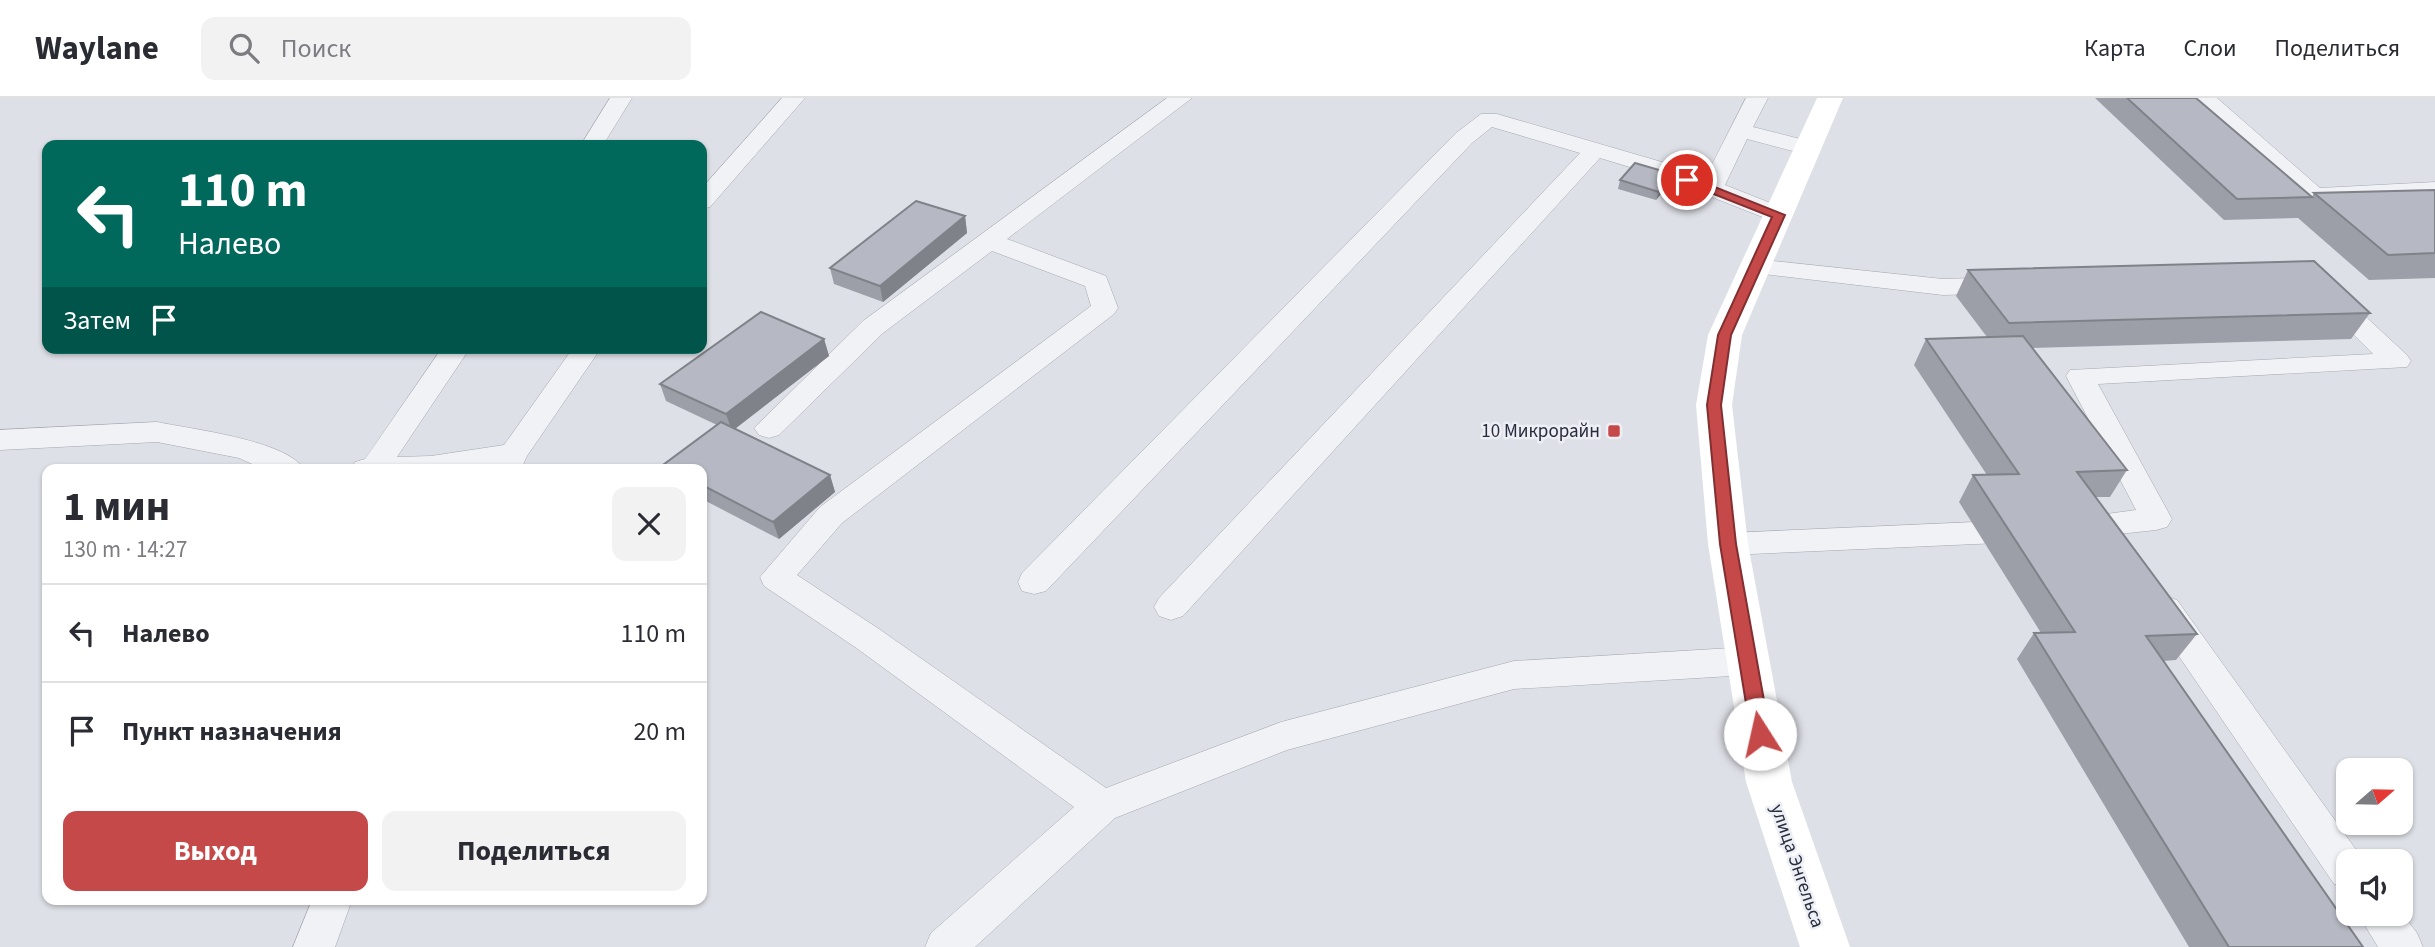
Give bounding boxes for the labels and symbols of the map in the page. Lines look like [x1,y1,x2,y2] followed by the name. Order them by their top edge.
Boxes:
[1657,150,1717,210] pin
[1481,418,1600,445] place label: 10 Микрорайн
[1606,423,1622,439] marker: 10 Микрорайн
[1723,697,1797,771] position arrow
[2336,758,2413,835] north arrow
[1763,801,1831,931] street label: улица Энгельса

